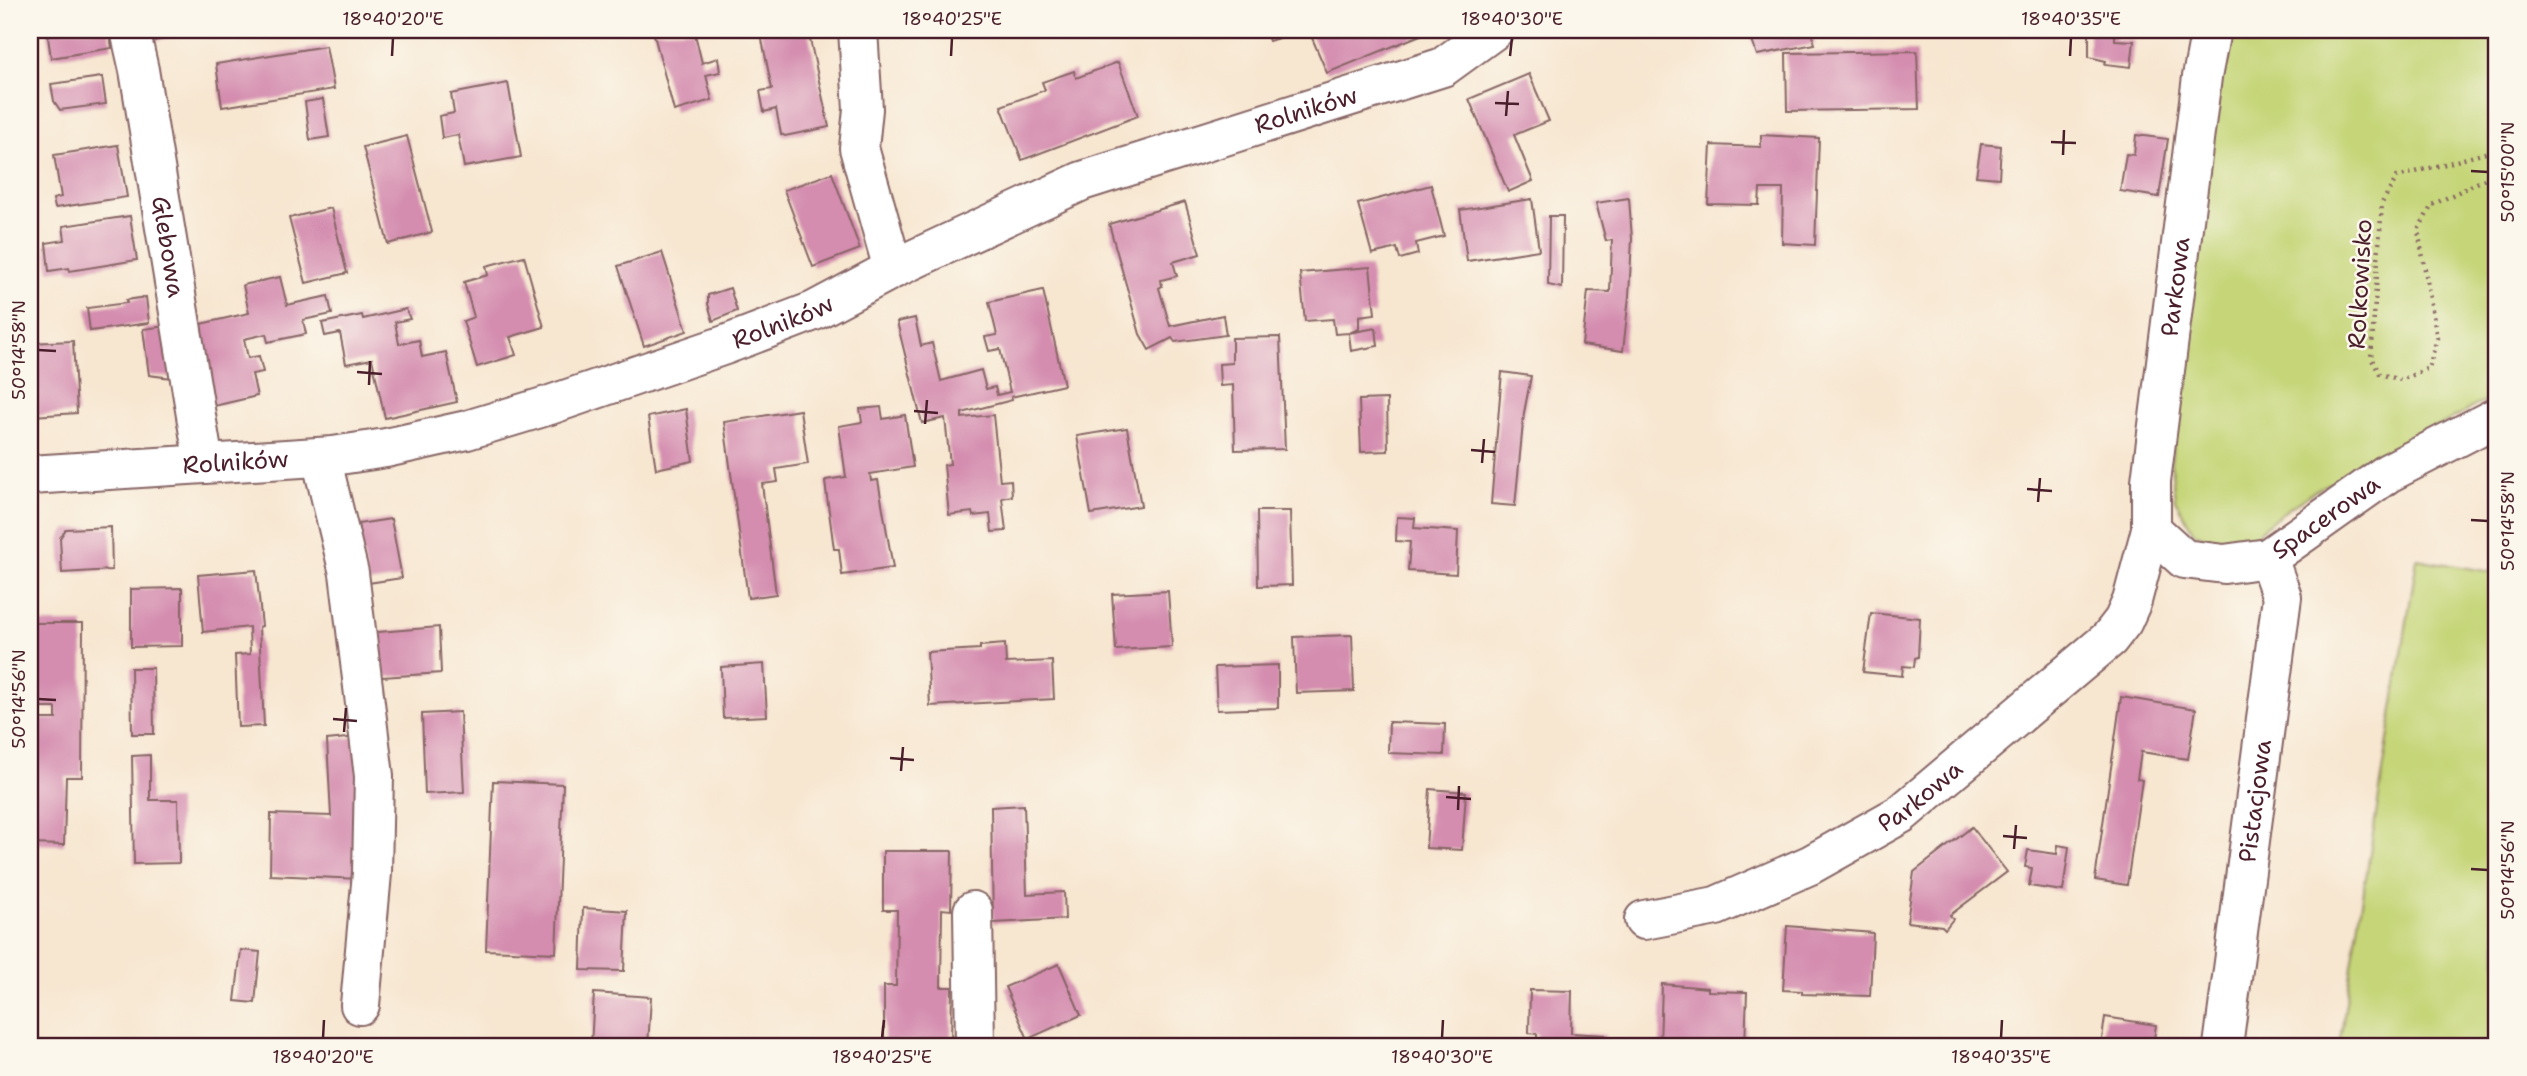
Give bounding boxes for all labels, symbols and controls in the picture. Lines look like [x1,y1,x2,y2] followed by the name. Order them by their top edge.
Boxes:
[342,7,444,31] text: 18°40'20"E
[902,7,1002,31] text: 18°40'25"E
[1461,7,1563,31] text: 18°40'30"E
[2021,7,2121,31] text: 18°40'35"E
[1251,79,1362,141] street label: Rolników
[2496,121,2520,223] text: 50°15'00"N
[144,194,192,300] street label: Glebowa
[2341,218,2379,350] street label: Rolkowisko
[2153,235,2198,338] street label: Parkowa
[728,287,839,357] street label: Rolników
[7,300,31,400] text: 50°14'58"N
[182,443,290,481] street label: Rolników
[2265,468,2386,567] street label: Spacerowa
[2496,471,2520,571] text: 50°14'58"N
[7,649,31,749] text: 50°14'56"N
[2231,738,2279,865] street label: Pistacjowa
[1872,753,1969,840] street label: Parkowa
[2496,820,2520,920] text: 50°14'56"N
[272,1045,374,1069] text: 18°40'20"E
[832,1045,932,1069] text: 18°40'25"E
[1391,1045,1493,1069] text: 18°40'30"E
[1951,1045,2051,1069] text: 18°40'35"E

